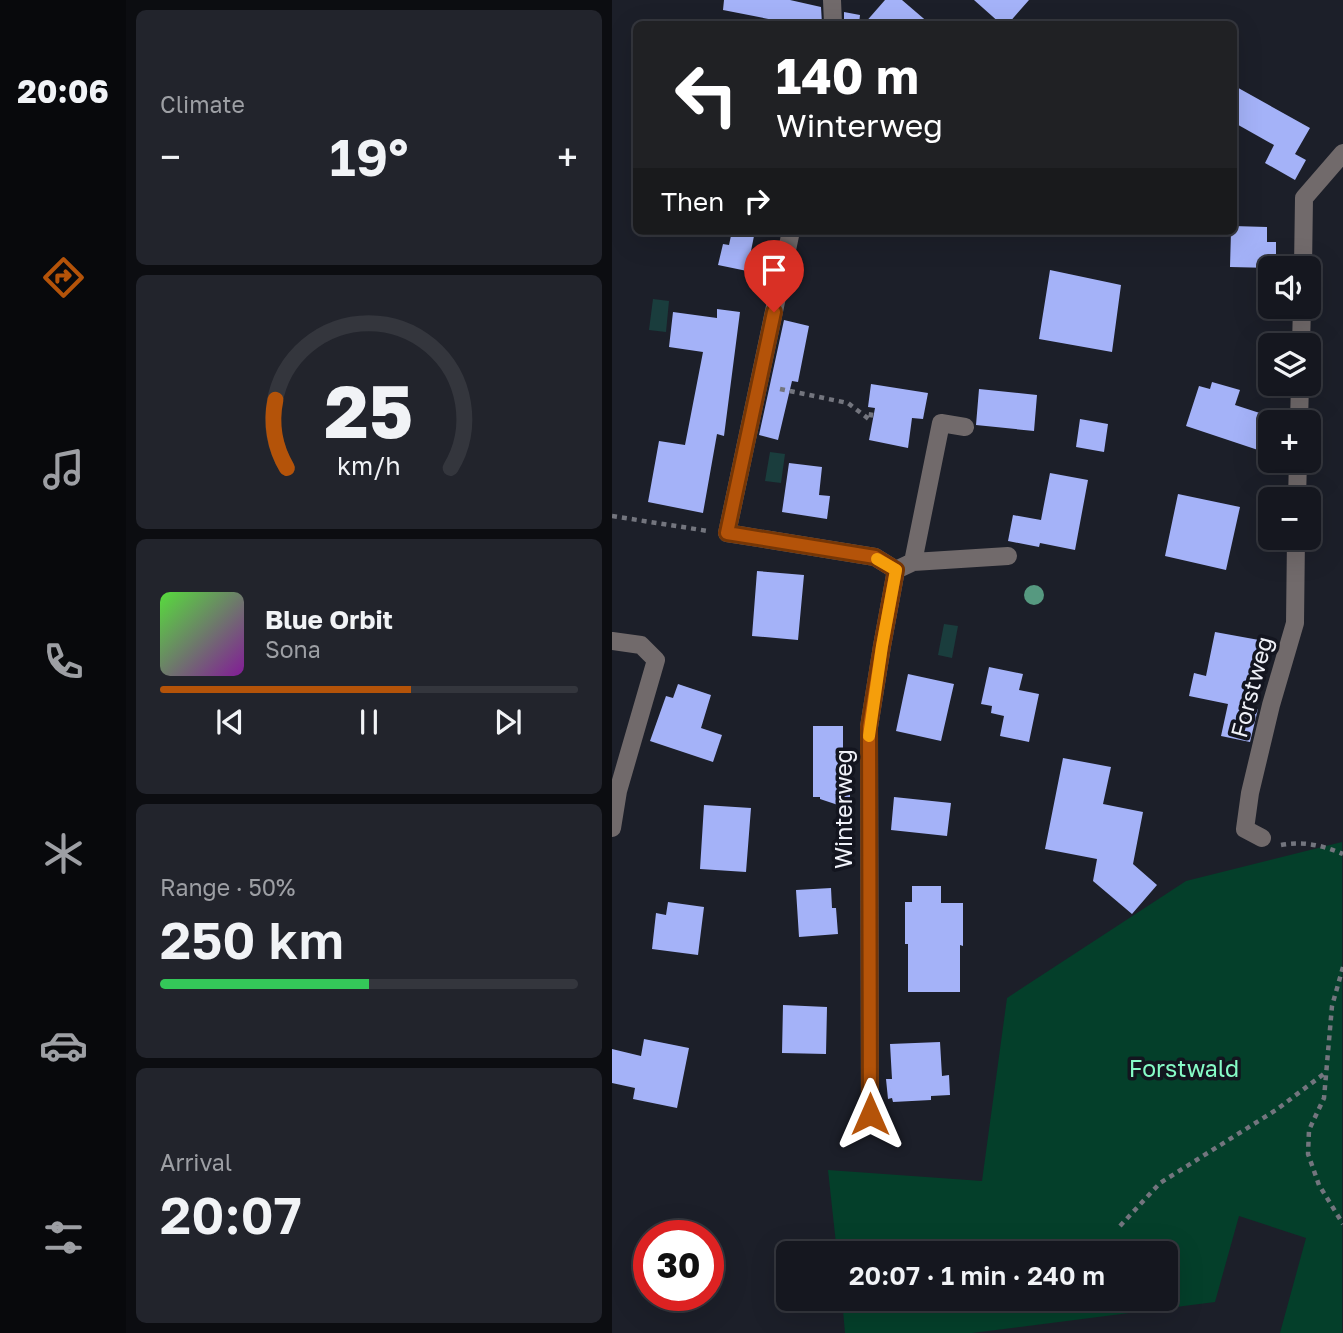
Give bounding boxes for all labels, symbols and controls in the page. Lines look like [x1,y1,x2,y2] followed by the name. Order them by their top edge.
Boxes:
[776,46,919,105] text: 140 m
[661,49,752,140] icon: left
[17,72,109,110] text: 20:06
[160,90,245,118] text: Climate
[776,106,943,144] text: Winterweg
[330,125,408,187] text: 19°
[160,134,181,179] text: −
[557,134,578,179] text: +
[738,182,776,220] icon: right
[661,186,724,217] text: Then
[744,240,804,312] pin
[755,251,793,289] icon: arrive
[39,253,88,302] icon: directions
[1258,256,1321,550] map controls
[1258,256,1321,319] button: sound
[1258,333,1321,396] button: layers
[325,367,413,454] text: 25
[1258,410,1321,473] button: +
[39,445,88,494] icon: music
[337,450,401,481] text: km/h
[1258,487,1321,550] button: −
[265,604,393,635] text: Blue Orbit
[1224,633,1278,740] street label: Forstweg
[265,635,321,663] text: Sona
[39,637,88,686] icon: phone
[211,703,249,741] icon: previous
[350,703,388,741] icon: pause
[489,703,527,741] icon: next
[829,749,857,869] street label: Winterweg
[39,829,88,878] icon: climate
[160,873,295,901] text: Range · 50%
[160,908,344,970] text: 250 km
[39,1021,88,1070] icon: car
[1129,1054,1239,1082] park label: Forstwald
[833,1077,907,1151] position arrow
[160,1148,232,1176] text: Arrival
[160,1183,302,1245] text: 20:07
[39,1213,88,1262] icon: filters
[633,1220,724,1311] speed limit sign: 30
[849,1260,1105,1291] text: 20:07 · 1 min · 240 m

